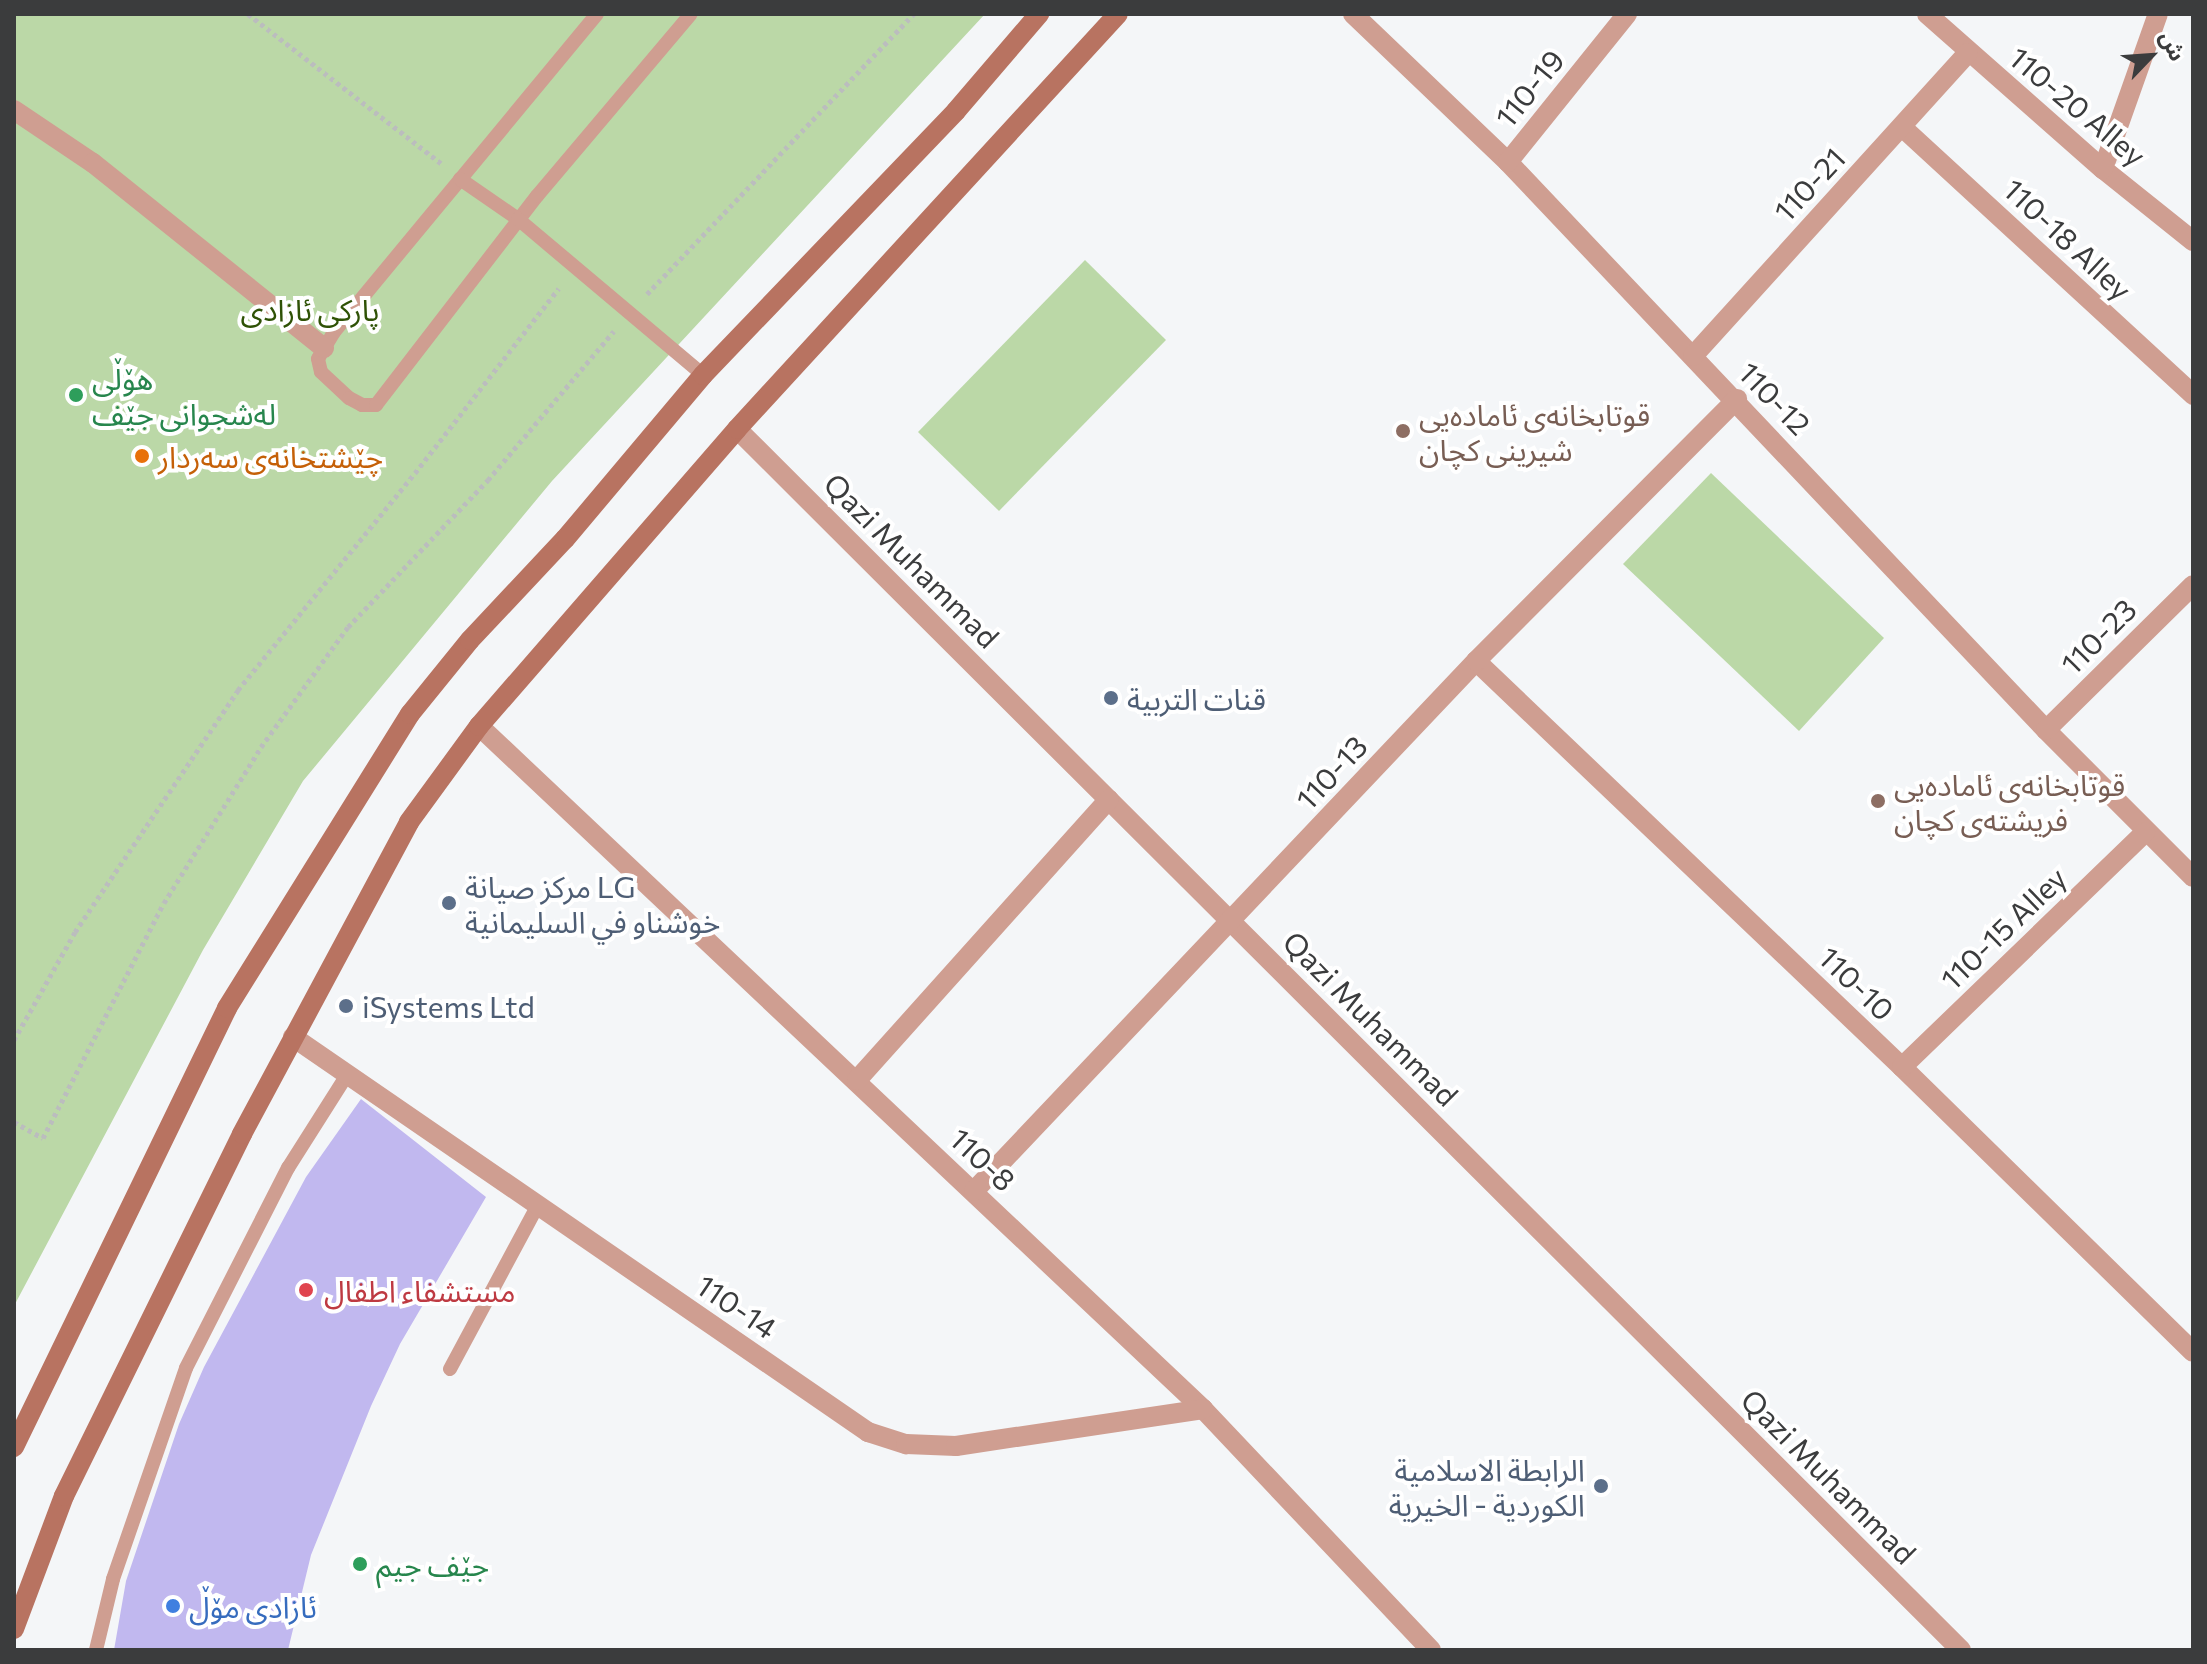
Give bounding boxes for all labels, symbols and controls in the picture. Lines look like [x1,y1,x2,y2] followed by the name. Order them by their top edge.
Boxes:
[2111,16,2191,96] north arrow
[2155,26,2192,65] text: ش
[2003,39,2153,173] street label: 110-20 Alley
[1487,42,1571,134] street label: 110-19
[1766,140,1852,228] street label: 110-21
[1997,171,2139,307] street label: 110-18 Alley
[240,291,380,327] park label: پارکی ئازادی
[1732,354,1818,442] street label: 110-12
[92,360,276,430] place label: هۆڵی لەشجوانی جێف
[67,386,85,404] marker: هۆڵی لەشجوانی جێف
[1419,396,1650,466] place label: قوتابخانەی ئامادەیی شیرینی کچان
[1394,422,1412,440] marker: قوتابخانەی ئامادەیی شیرینی کچان
[158,438,383,474] place label: چێشتخانەی سەردار
[133,447,151,465] marker: چێشتخانەی سەردار
[817,465,1007,655] street label: Qazi Muhammad
[2053,591,2143,681] street label: 110-23
[1127,680,1266,716] place label: قنات التربیة
[1102,689,1120,707] marker: قنات التربیة
[1288,728,1374,816] street label: 110-13
[1894,766,2125,836] place label: قوتابخانەی ئامادەیی فریشتەی کچان
[1869,792,1887,810] marker: قوتابخانەی ئامادەیی فریشتەی کچان
[1933,859,2073,997] street label: 110-15 Alley
[465,868,720,938] place label: مركز صيانة LG خوشناو في السليمانية
[440,894,458,912] marker: مركز صيانة LG خوشناو في السليمانية
[1276,923,1466,1113] street label: Qazi Muhammad
[1812,939,1902,1027] street label: 110-10
[362,988,535,1024] place label: iSystems Ltd
[337,997,355,1015] marker: iSystems Ltd
[943,1120,1023,1198] street label: 110-8
[690,1266,784,1346] street label: 110-14
[324,1272,515,1308] place label: مستشفاء اطفال
[295,1279,317,1301] marker: مستشفاء اطفال
[1734,1381,1924,1571] street label: Qazi Muhammad
[1389,1451,1585,1522] place label: الرابطة الاسلامية الكوردية - الخيرية
[1592,1477,1610,1495] marker: الرابطة الاسلامية الكوردية - الخيرية
[376,1546,489,1582] place label: جێف جیم
[351,1555,369,1573] marker: جێف جیم
[189,1588,317,1624] place label: ئازادی مۆڵ
[164,1597,182,1615] marker: ئازادی مۆڵ

